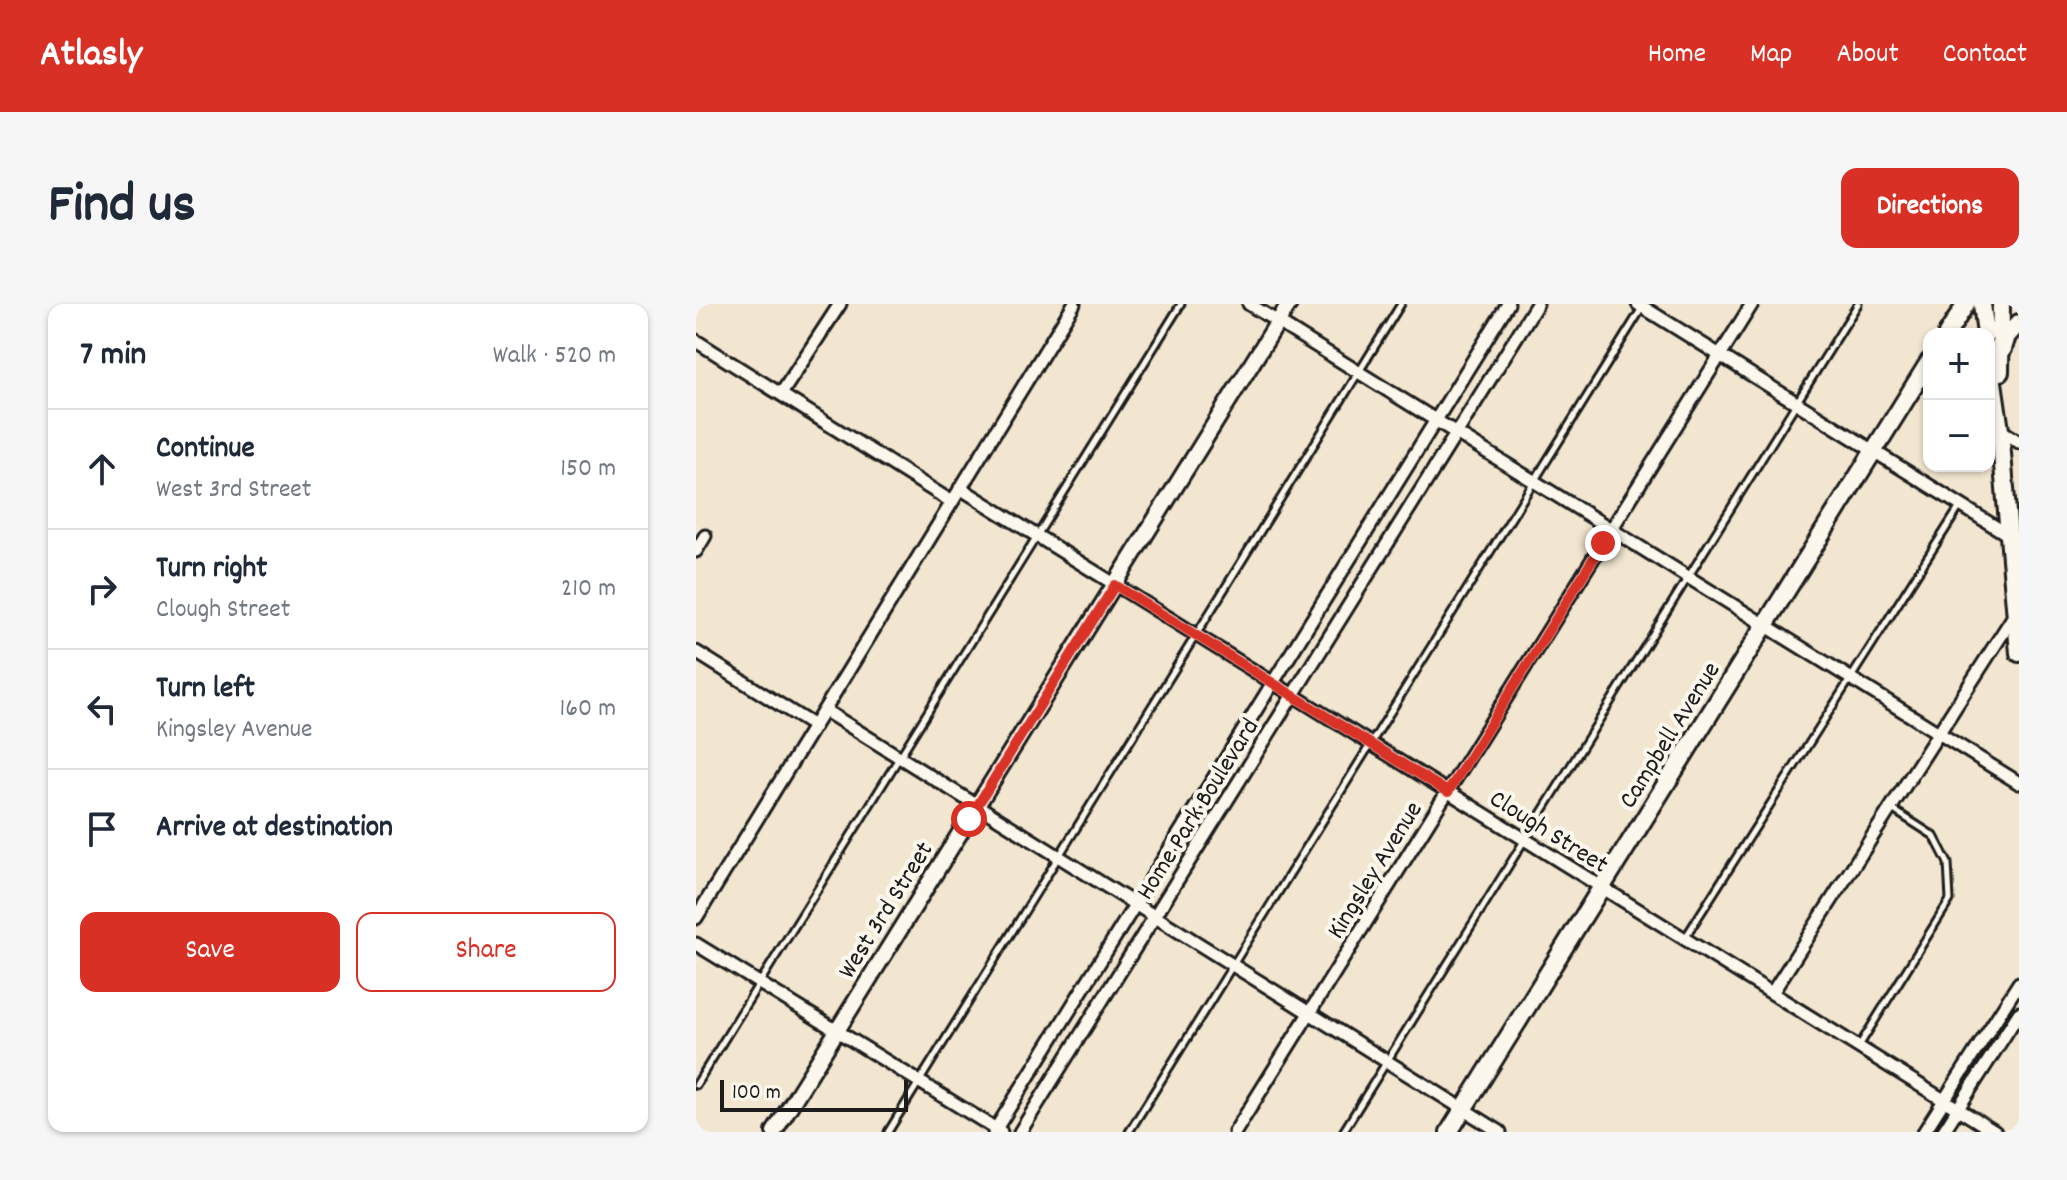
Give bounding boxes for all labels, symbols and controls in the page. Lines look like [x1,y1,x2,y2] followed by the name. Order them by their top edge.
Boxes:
[40,29,142,84] text: Atlasly
[1648,36,1706,76] text: Home
[1750,36,1792,76] text: Map
[1836,36,1899,76] text: About
[1943,36,2027,76] text: Contact
[48,168,196,248] text: Find us
[1841,168,2019,248] button: Directions
[1923,328,1995,472] map controls
[1923,328,1995,400] button: +
[80,332,146,381] text: 7 min
[493,338,616,375] text: Walk · 520 m
[1923,400,1995,472] button: −
[156,429,255,472] text: Continue
[80,447,124,491] icon: ahead
[560,451,616,488] text: 150 m
[156,472,311,509] text: West 3rd Street
[1585,525,1621,561] route end
[156,549,267,592] text: Turn right
[80,567,124,611] icon: right
[561,571,616,608] text: 210 m
[156,592,290,629] text: Clough Street
[1611,655,1731,816] street label: Campbell Avenue
[156,669,255,712] text: Turn left
[80,687,124,731] icon: left
[560,691,616,728] text: 160 m
[156,712,312,749] text: Kingsley Avenue
[1128,712,1270,908] street label: Home Park Boulevard
[1481,782,1615,884] street label: Clough Street
[1319,795,1433,947] street label: Kingsley Avenue
[951,801,987,837] route start
[80,807,124,851] icon: arrive
[156,808,393,851] text: Arrive at destination
[830,835,944,987] street label: West 3rd Street
[80,912,340,992] button: Save
[356,912,616,992] button: Share
[720,1076,908,1112] scale bar
[732,1078,781,1109] text: 100 m

